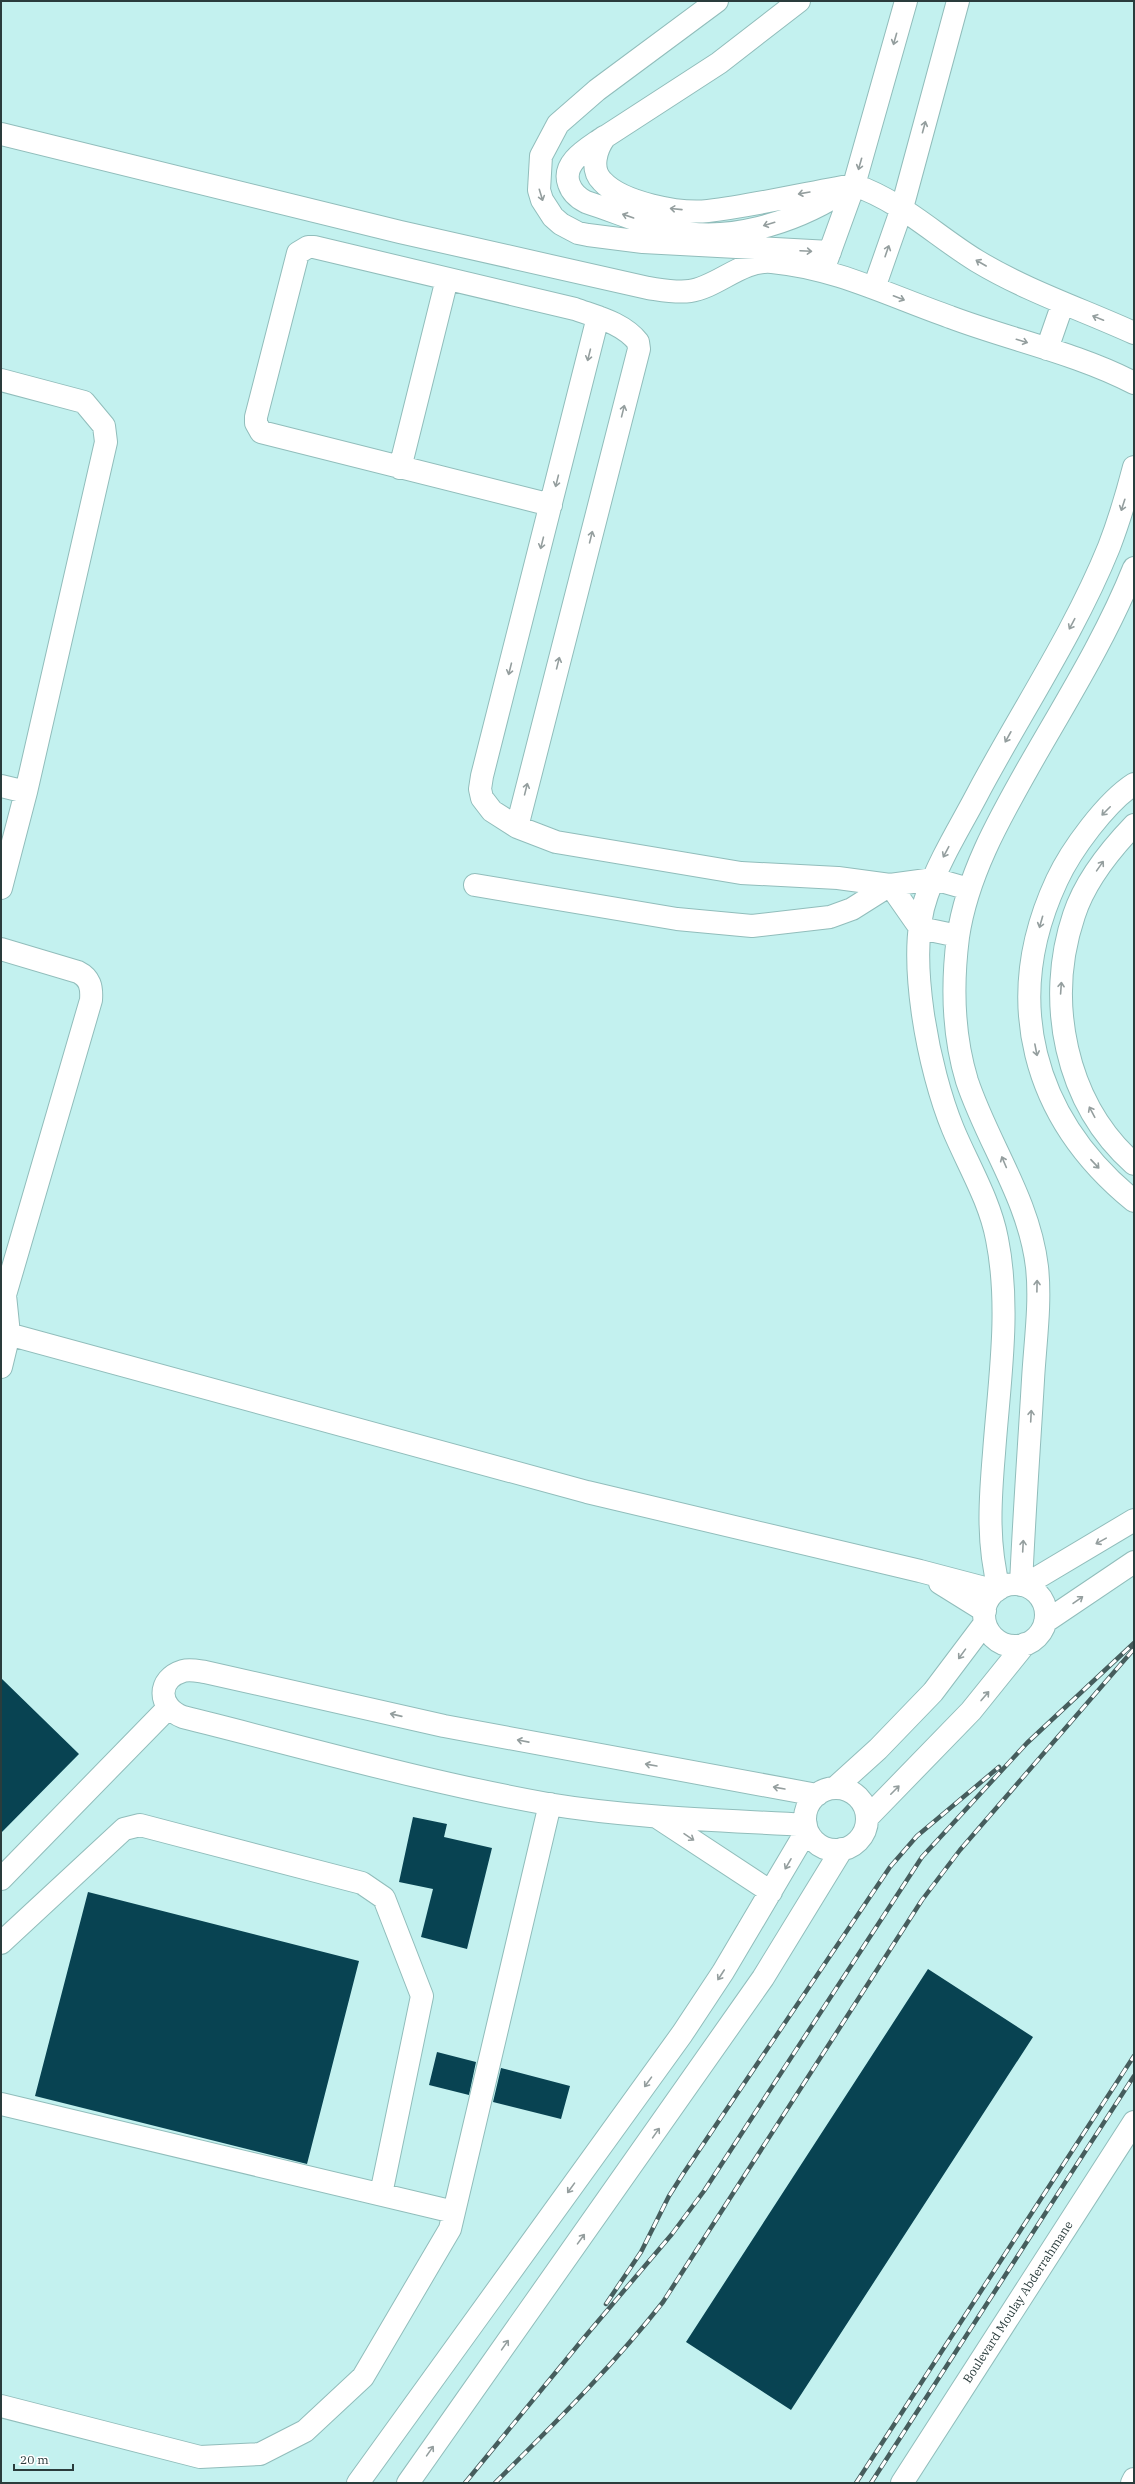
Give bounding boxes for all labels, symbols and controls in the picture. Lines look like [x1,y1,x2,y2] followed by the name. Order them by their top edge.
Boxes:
[891,32,898,45] one-way arrow
[921,120,928,133] one-way arrow
[856,157,863,170] one-way arrow
[538,188,545,201] one-way arrow
[798,190,811,198] one-way arrow
[670,205,683,213] one-way arrow
[622,212,635,219] one-way arrow
[763,221,775,229] one-way arrow
[884,246,892,258] one-way arrow
[799,247,812,254] one-way arrow
[975,258,987,266] one-way arrow
[893,294,905,302] one-way arrow
[1093,313,1105,321] one-way arrow
[1015,338,1028,345] one-way arrow
[585,348,592,361] one-way arrow
[620,405,627,418] one-way arrow
[553,474,561,487] one-way arrow
[1119,498,1126,511] one-way arrow
[587,531,595,544] one-way arrow
[537,536,545,549] one-way arrow
[1067,618,1075,630] one-way arrow
[555,657,563,670] one-way arrow
[505,662,513,675] one-way arrow
[1004,731,1012,743] one-way arrow
[523,783,530,796] one-way arrow
[1101,806,1111,816] one-way arrow
[942,845,950,857] one-way arrow
[1096,861,1104,872] one-way arrow
[1037,915,1044,928] one-way arrow
[1057,982,1064,995] one-way arrow
[1032,1043,1040,1056] one-way arrow
[1088,1106,1095,1118] one-way arrow
[999,1156,1007,1168] one-way arrow
[1090,1159,1099,1169] one-way arrow
[1033,1280,1041,1293] one-way arrow
[1027,1410,1035,1423] one-way arrow
[1095,1537,1107,1545] one-way arrow
[1019,1540,1026,1553] one-way arrow
[1072,1596,1083,1604] one-way arrow
[958,1648,966,1659] one-way arrow
[980,1691,989,1701] one-way arrow
[390,1710,403,1718] one-way arrow
[517,1736,530,1744] one-way arrow
[645,1761,658,1769] one-way arrow
[773,1783,786,1791] one-way arrow
[890,1785,900,1795] one-way arrow
[683,1833,694,1842] one-way arrow
[783,1858,791,1870] one-way arrow
[717,1969,725,1980] one-way arrow
[643,2077,652,2088] one-way arrow
[652,2127,660,2138] one-way arrow
[567,2182,576,2193] one-way arrow
[959,2218,1076,2386] street label: Boulevard Moulay Abderrahmane
[577,2234,585,2245] one-way arrow
[501,2339,509,2350] one-way arrow
[14,2446,73,2472] scale bar
[426,2446,435,2457] one-way arrow
[20,2452,49,2467] text: 20 m

